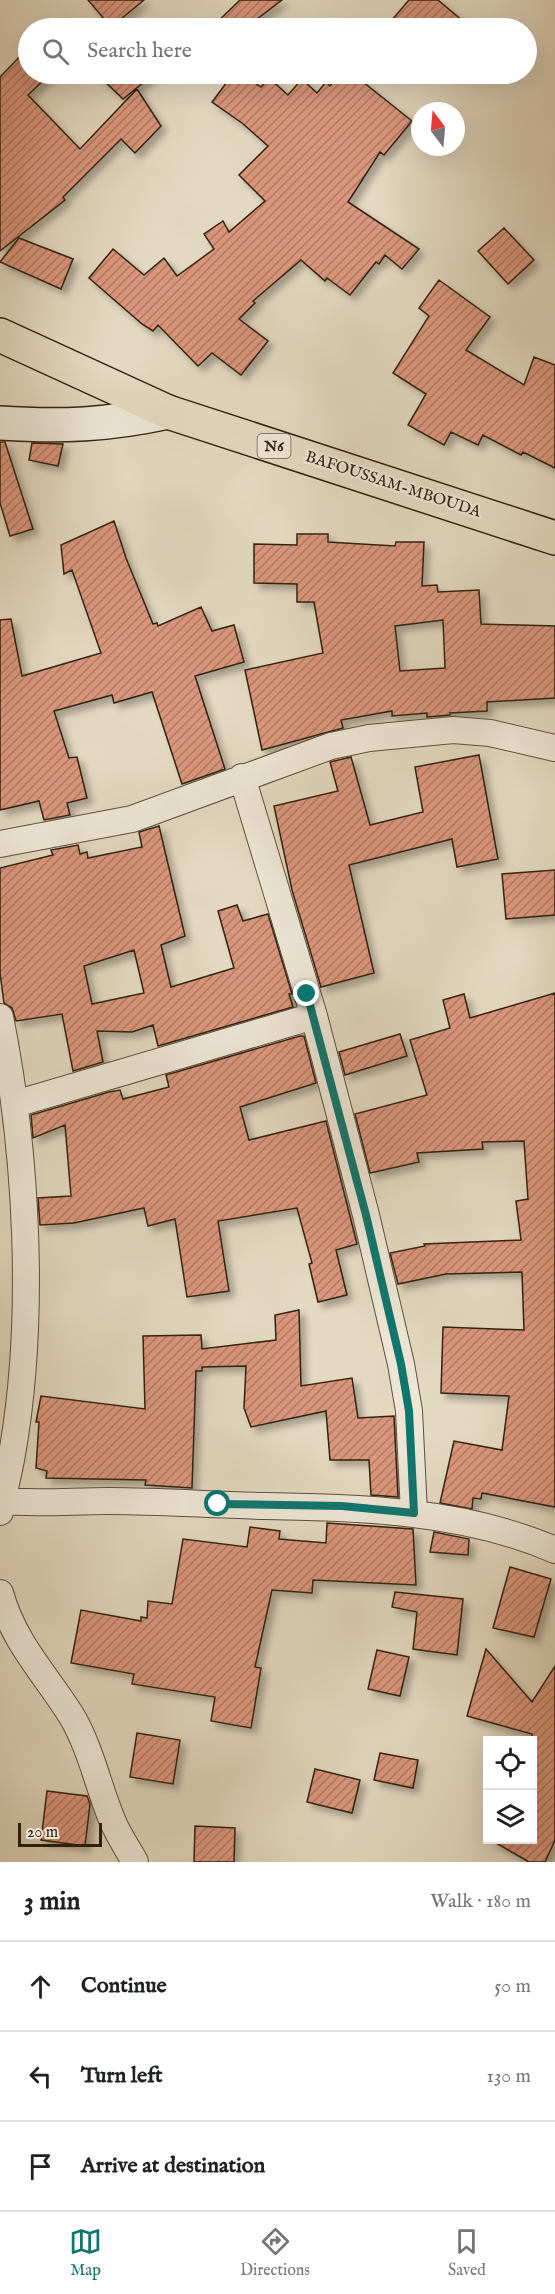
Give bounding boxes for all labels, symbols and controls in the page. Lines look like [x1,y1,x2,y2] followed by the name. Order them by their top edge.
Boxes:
[18,18,537,84] search box
[39,35,72,68] icon: search
[87,37,192,65] text: Search here
[411,102,465,156] north arrow
[258,434,290,458] road number: N6
[303,447,484,523] street label: BAFOUSSAM-MBOUDA
[293,980,319,1006] route end
[204,1490,230,1516] route start
[483,1736,537,1844] map controls
[483,1736,537,1790] button: locate
[483,1790,537,1844] button: layers
[18,1820,102,1848] scale bar
[27,1823,58,1843] text: 20 m
[24,1885,80,1918] text: 3 min
[430,1889,531,1914] text: Walk · 180 m
[24,1970,57,2003] icon: ahead
[81,1972,167,2000] text: Continue
[494,1974,531,1999] text: 50 m
[24,2060,57,2093] icon: left
[81,2062,163,2090] text: Turn left
[486,2064,531,2089] text: 130 m
[24,2150,57,2183] icon: arrive
[81,2152,265,2180] text: Arrive at destination
[69,2225,102,2281] tab: Map
[240,2225,310,2281] tab: Directions
[448,2225,486,2281] tab: Saved

